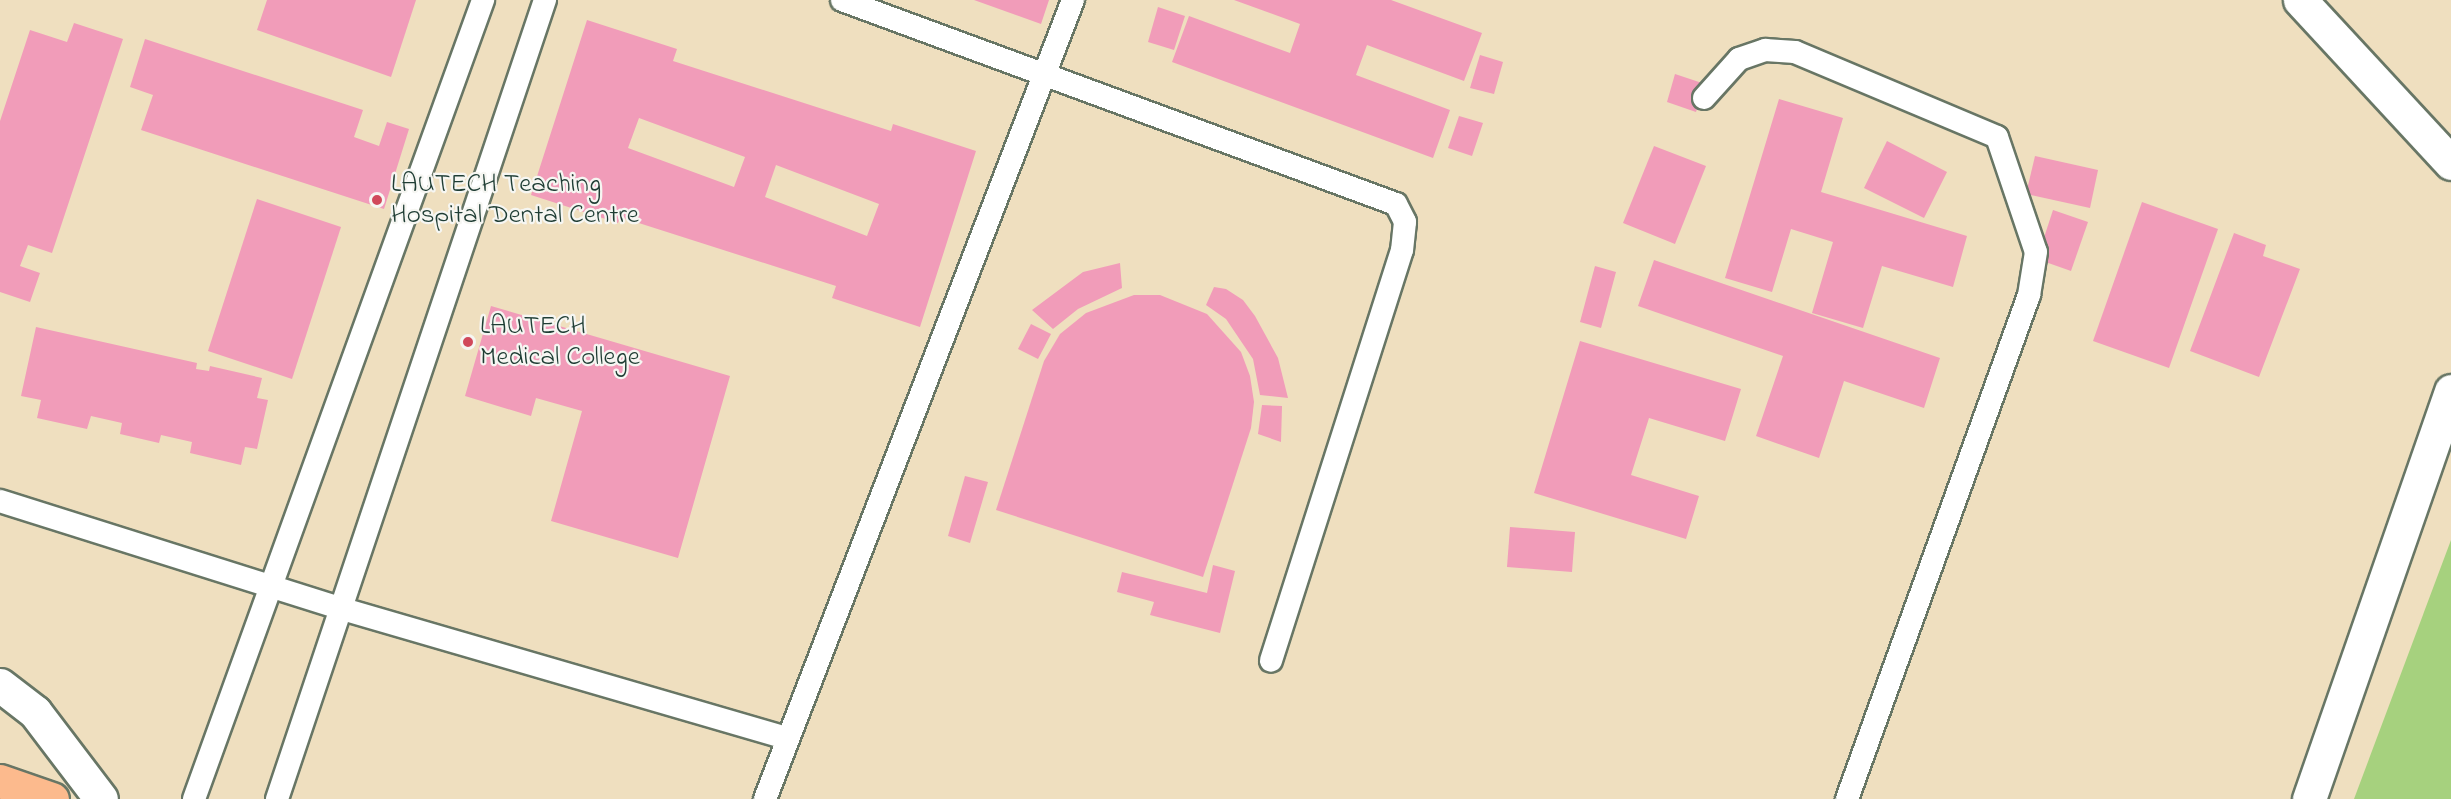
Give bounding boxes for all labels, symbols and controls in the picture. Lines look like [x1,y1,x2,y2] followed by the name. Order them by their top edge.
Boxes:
[391,168,639,231] place label: LAUTECH Teaching Hospital Dental Centre
[368,191,386,209] marker: LAUTECH Teaching Hospital Dental Centre
[480,310,640,373] place label: LAUTECH Medical College
[461,335,475,349] marker: LAUTECH Medical College

